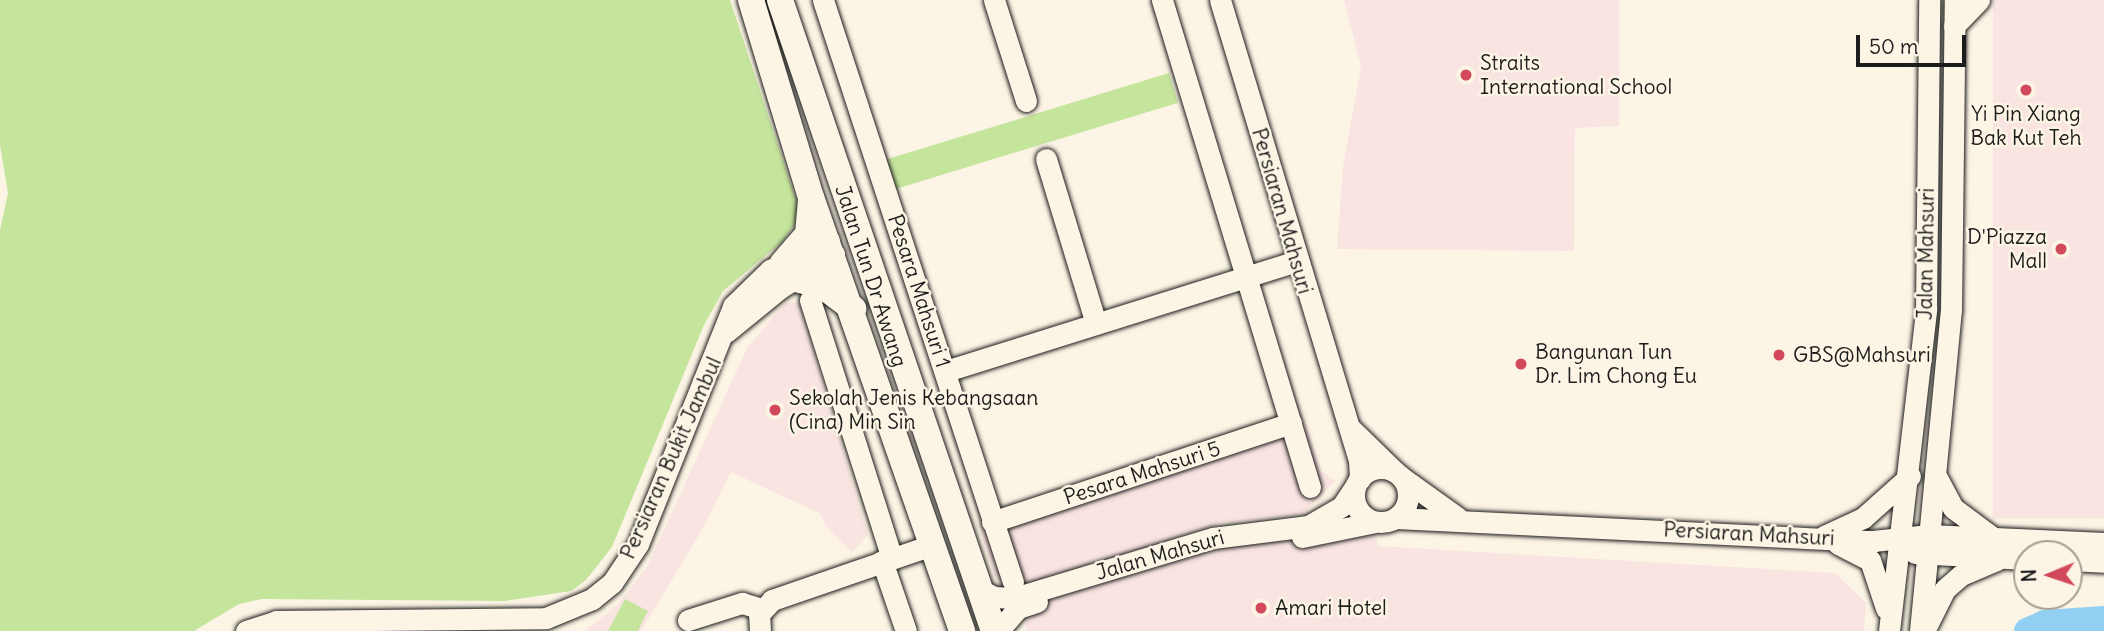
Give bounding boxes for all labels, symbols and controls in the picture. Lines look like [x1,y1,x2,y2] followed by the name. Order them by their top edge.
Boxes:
[1859,21,1969,65] scale bar
[1869,33,1918,60] text: 50 m
[1480,50,1672,100] place label: Straits International School
[1458,67,1474,83] marker: Straits International School
[2018,82,2034,98] marker: Yi Pin Xiang Bak Kut Teh
[1970,101,2082,151] place label: Yi Pin Xiang Bak Kut Teh
[1246,125,1318,297] street label: Persiaran Mahsuri
[830,182,912,370] street label: Jalan Tun Dr Awang
[1912,188,1940,320] street label: Jalan Mahsuri
[882,211,956,371] street label: Pesara Mahsuri 1
[1967,224,2047,274] place label: D'Piazza Mall
[2053,241,2069,257] marker: D'Piazza Mall
[1535,339,1697,389] place label: Bangunan Tun Dr. Lim Chong Eu
[1793,342,1931,368] place label: GBS@Mahsuri
[1771,347,1787,363] marker: GBS@Mahsuri
[615,353,727,563] street label: Persiaran Bukit Jambul
[1513,356,1529,372] marker: Bangunan Tun Dr. Lim Chong Eu
[789,385,1038,435] place label: Sekolah Jenis Kebangsaan (Cina) Min Sin
[767,402,783,418] marker: Sekolah Jenis Kebangsaan (Cina) Min Sin
[1061,436,1223,510] street label: Pesara Mahsuri 5
[1663,517,1835,551] street label: Persiaran Mahsuri
[1093,525,1227,585] street label: Jalan Mahsuri
[2013,540,2083,610] north arrow
[2017,569,2041,583] text: N
[1275,595,1387,621] place label: Amari Hotel
[1253,600,1269,616] marker: Amari Hotel

